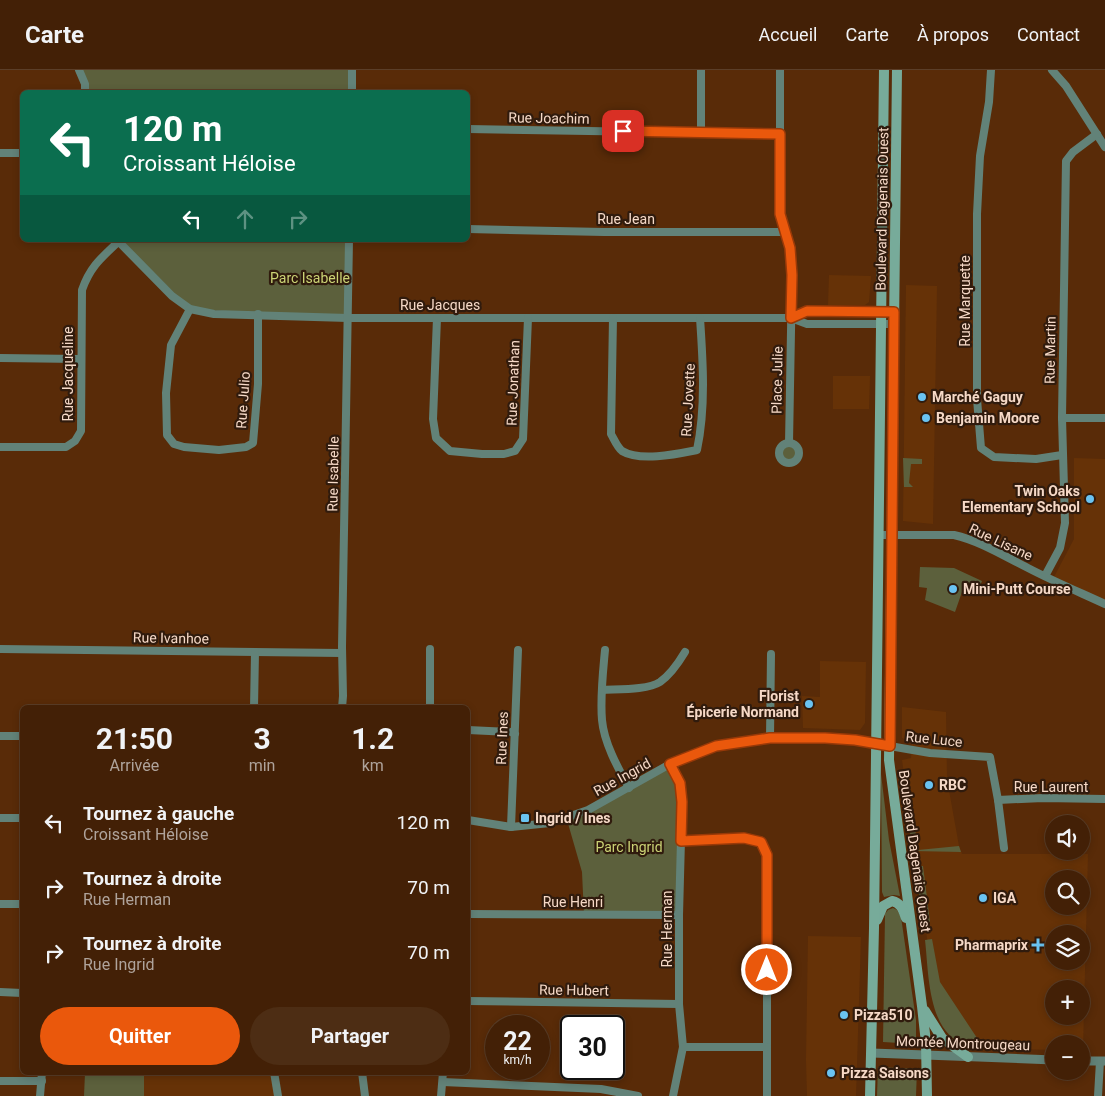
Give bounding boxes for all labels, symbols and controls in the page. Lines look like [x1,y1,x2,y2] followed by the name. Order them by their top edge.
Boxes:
[25,21,84,49] text: Carte
[759,24,817,45] text: Accueil
[845,24,889,45] text: Carte
[917,24,989,45] text: À propos
[1017,24,1080,45] text: Contact
[123,109,222,150] text: 120 m
[508,109,590,127] street label: Rue Joachim
[40,110,105,175] icon: left
[602,110,644,152] pin
[609,117,637,145] icon: arrive
[873,127,891,291] street label: Boulevard Dagenais Ouest
[123,151,296,176] text: Croissant Héloise
[178,205,206,233] icon: left
[231,205,259,233] icon: ahead
[284,205,312,233] icon: right
[597,211,655,227] street label: Rue Jean
[957,255,973,347] street label: Rue Marquette
[270,270,350,286] park label: Parc Isabelle
[400,297,480,313] street label: Rue Jacques
[1041,316,1059,384] street label: Rue Martin
[60,327,76,421] street label: Rue Jacqueline
[504,340,522,426] street label: Rue Jonathan
[768,346,786,414] street label: Place Julie
[678,363,698,437] street label: Rue Jovette
[233,371,253,429] street label: Rue Julio
[932,389,1024,405] place label: Marché Gaguy
[916,391,928,403] marker: Marché Gaguy
[936,410,1040,426] place label: Benjamin Moore
[920,412,932,424] marker: Benjamin Moore
[324,436,342,512] street label: Rue Isabelle
[962,483,1080,515] place label: Twin Oaks Elementary School
[1084,493,1096,505] marker: Twin Oaks Elementary School
[967,520,1035,564] street label: Rue Lisane
[963,581,1071,597] place label: Mini-Putt Course
[947,583,959,595] marker: Mini-Putt Course
[133,629,209,647] street label: Rue Ivanhoe
[687,688,799,720] place label: Florist Épicerie Normand
[803,698,815,710] marker: Florist Épicerie Normand
[493,711,511,765] street label: Rue Ines
[96,721,173,756] text: 21:50
[253,721,271,756] text: 3
[351,721,394,756] text: 1.2
[905,728,963,750] street label: Rue Luce
[591,755,653,799] street label: Rue Ingrid
[109,756,159,775] text: Arrivée
[249,756,275,775] text: min
[362,756,384,775] text: km
[896,769,934,934] street label: Boulevard Dagenais Ouest
[939,777,966,793] place label: RBC
[923,779,935,791] marker: RBC
[1014,779,1089,795] street label: Rue Laurent
[83,802,234,825] text: Tournez à gauche
[40,809,68,837] icon: left
[535,810,611,826] place label: Ingrid / Ines
[397,811,450,834] text: 120 m
[519,812,531,824] marker: Ingrid / Ines
[1045,815,1090,1080] map controls
[1045,815,1090,860] button: sound
[83,825,209,844] text: Croissant Héloise
[595,839,663,855] park label: Parc Ingrid
[83,867,222,890] text: Tournez à droite
[1045,870,1090,915] button: search
[40,874,68,902] icon: right
[407,876,450,899] text: 70 m
[83,890,171,909] text: Rue Herman
[659,890,675,968] street label: Rue Herman
[993,890,1017,906] place label: IGA
[977,892,989,904] marker: IGA
[543,894,603,910] street label: Rue Henri
[1045,925,1090,970] button: layers
[83,932,222,955] text: Tournez à droite
[955,937,1029,953] place label: Pharmaprix
[40,939,68,967] icon: right
[1032,939,1044,951] marker: Pharmaprix
[407,941,450,964] text: 70 m
[740,943,792,995] position arrow
[83,955,155,974] text: Rue Ingrid
[1045,980,1090,1025] button: +
[539,981,609,999] street label: Rue Hubert
[40,1007,240,1065] button: Quitter
[250,1007,450,1065] button: Partager
[854,1007,913,1023] place label: Pizza510
[838,1009,850,1021] marker: Pizza510
[560,1015,625,1080] speed limit sign: 30
[503,1027,532,1056] text: 22
[896,1033,1030,1053] street label: Montée Montrougeau
[1045,1035,1090,1080] button: −
[503,1053,532,1067] text: km/h
[841,1065,929,1081] place label: Pizza Saisons
[825,1067,837,1079] marker: Pizza Saisons

